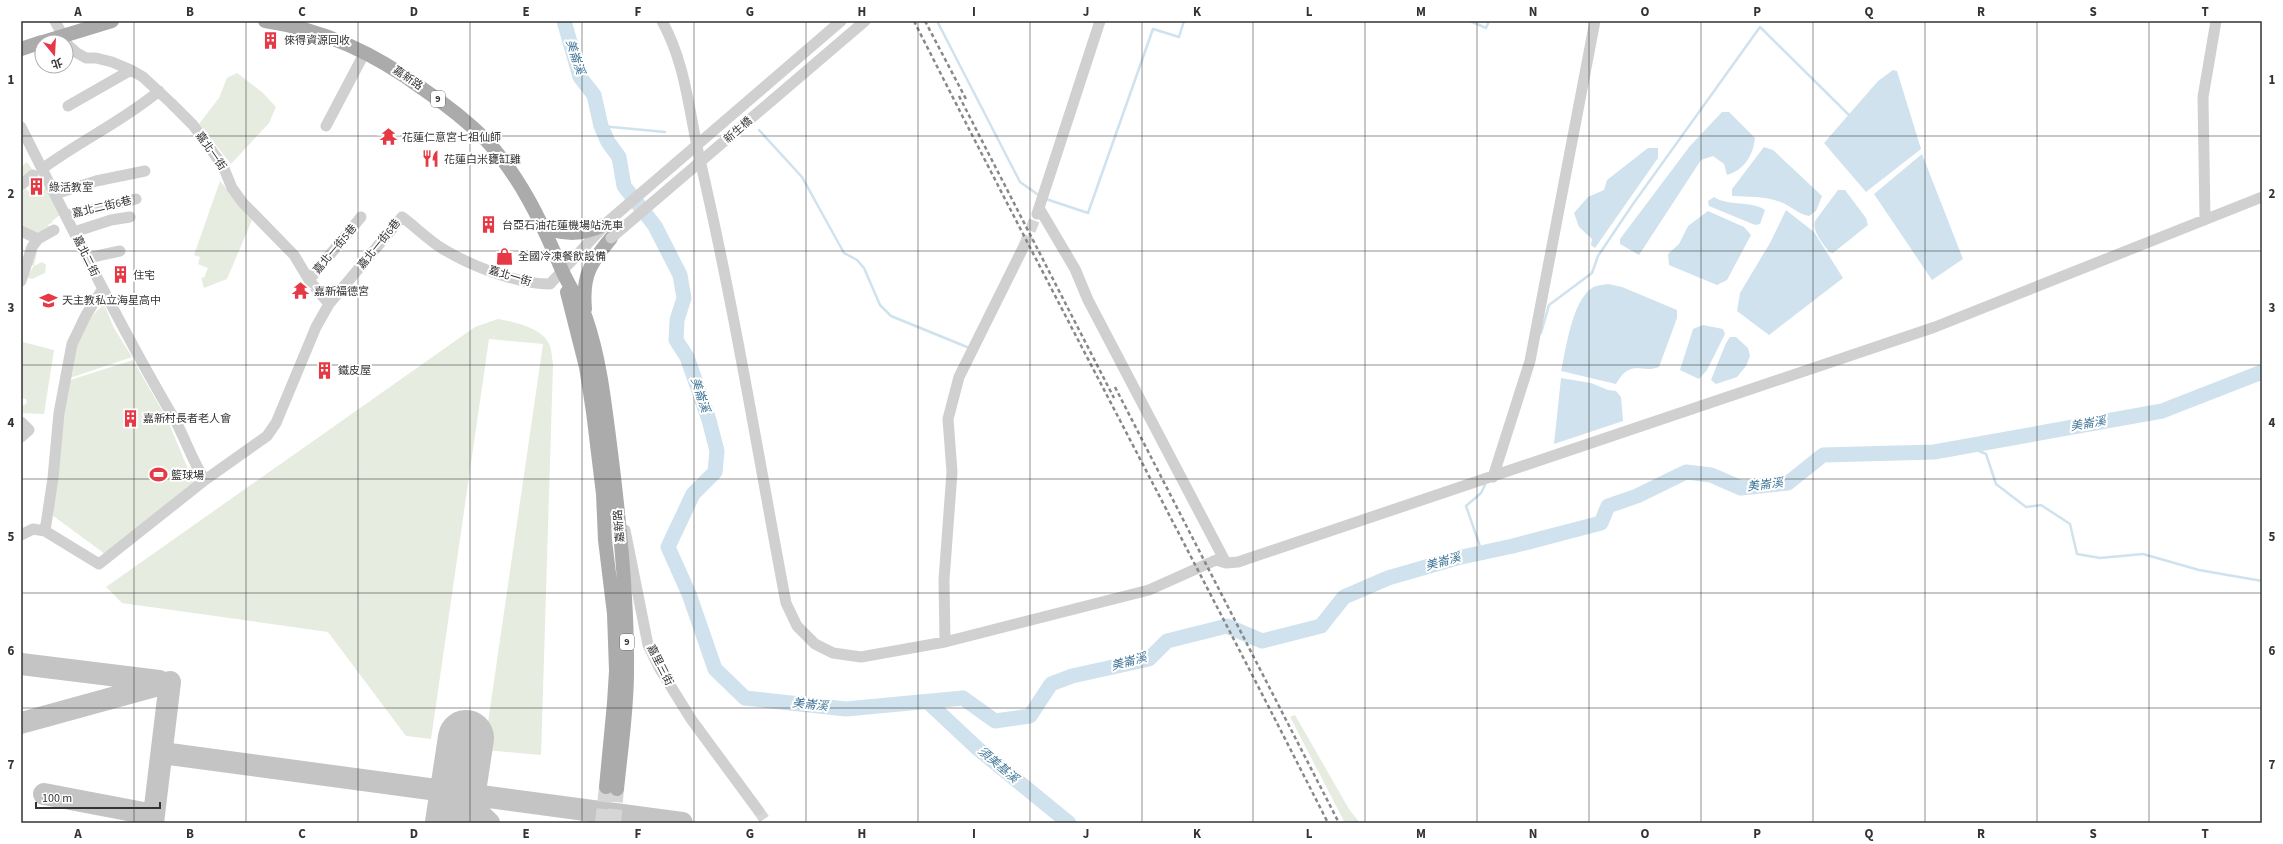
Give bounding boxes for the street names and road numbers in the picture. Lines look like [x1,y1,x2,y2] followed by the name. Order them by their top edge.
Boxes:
[390,63,426,93] street label: 嘉新路
[431,91,445,107] road number: 9
[721,114,755,146] street label: 新生橋
[192,129,230,173] street label: 嘉北一街
[71,193,133,221] street label: 嘉北二街6巷
[354,216,404,272] street label: 嘉北一街6巷
[310,221,360,277] street label: 嘉北一街5巷
[70,233,102,279] street label: 嘉北二街
[487,262,533,290] street label: 嘉北一街
[610,509,628,543] street label: 嘉新路
[620,634,634,650] road number: 9
[643,642,677,688] street label: 嘉里三街

